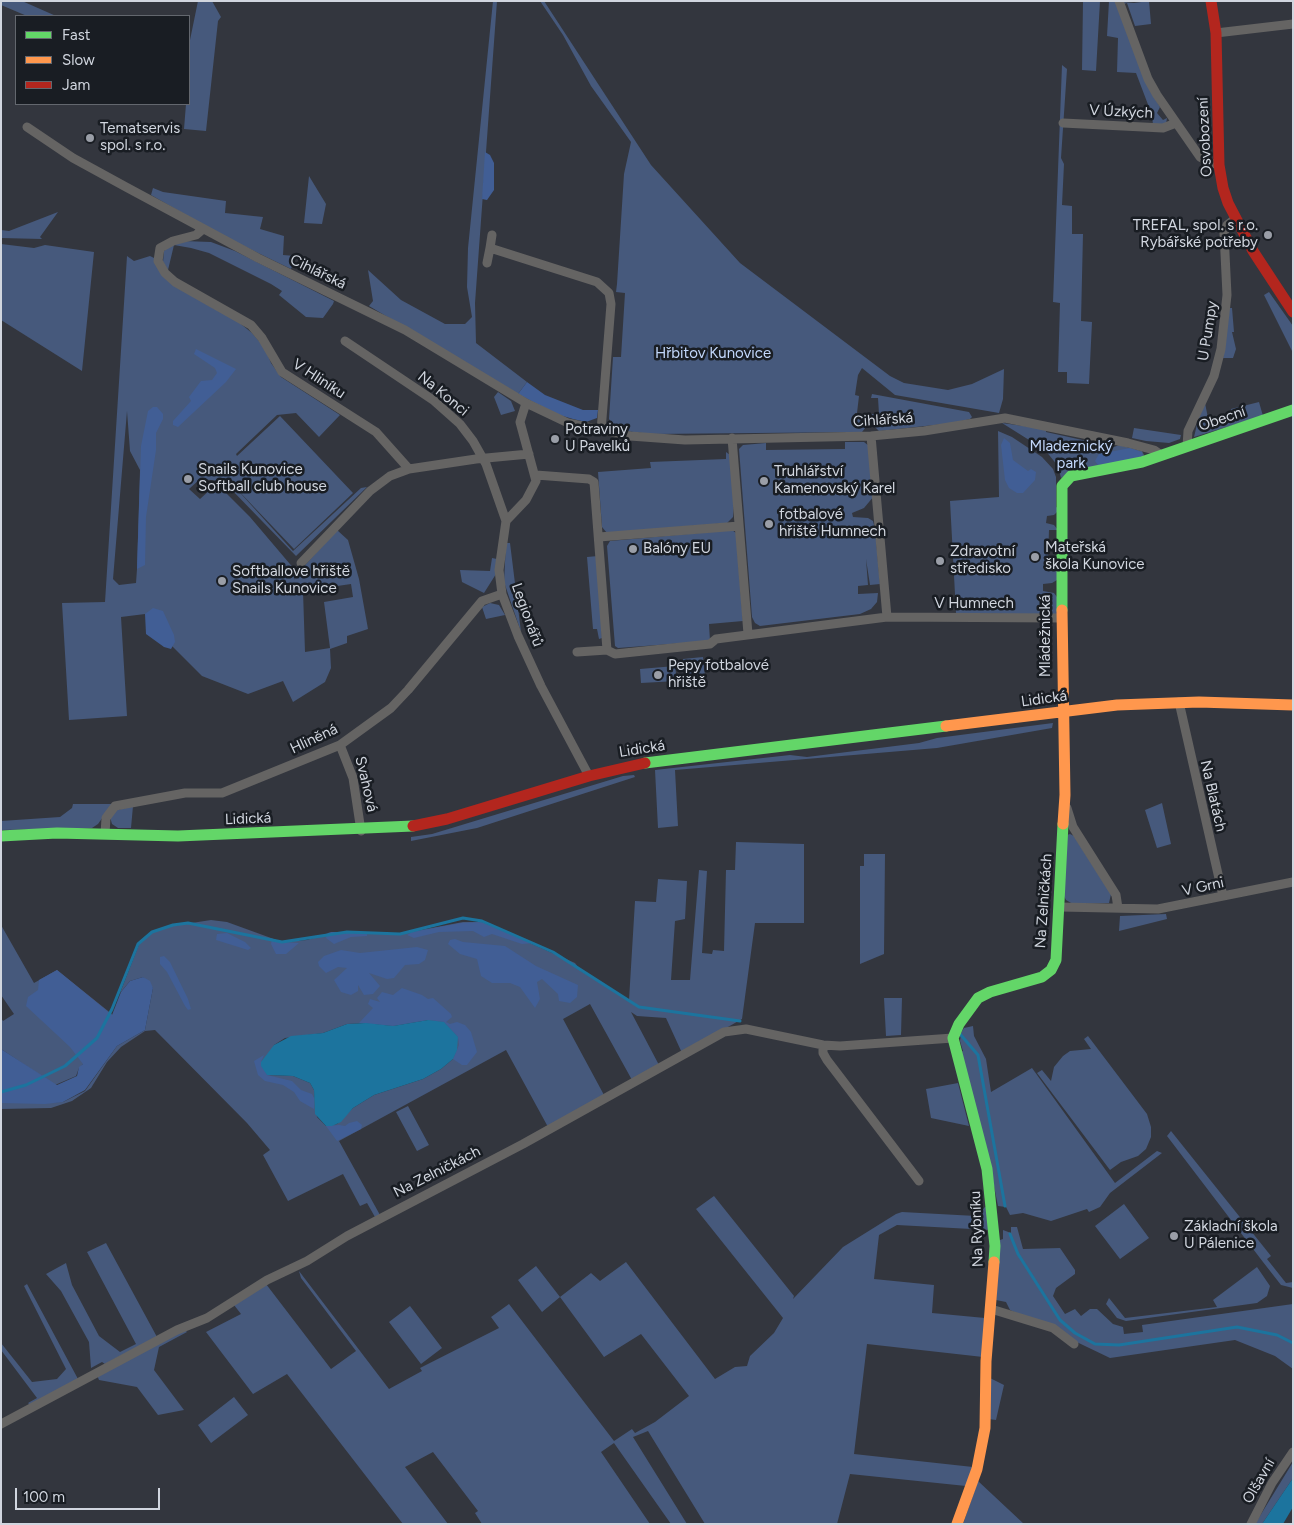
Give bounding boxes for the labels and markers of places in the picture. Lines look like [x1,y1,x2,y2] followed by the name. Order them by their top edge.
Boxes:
[100,120,180,155] place label: Tematservis spol. s r.o.
[84,132,96,144] marker: Tematservis spol. s r.o.
[1133,217,1258,252] place label: TREFAL, spol. s r.o. Rybářské potřeby
[1262,229,1274,241] marker: TREFAL, spol. s r.o. Rybářské potřeby
[565,421,630,456] place label: Potraviny U Pavelků
[549,433,561,445] marker: Potraviny U Pavelků
[198,461,327,496] place label: Snails Kunovice Softball club house
[774,463,895,498] place label: Truhlářství Kamenovský Karel
[182,473,194,485] marker: Snails Kunovice Softball club house
[758,475,770,487] marker: Truhlářství Kamenovský Karel
[779,506,886,541] place label: fotbalové hřiště Humnech
[763,518,775,530] marker: fotbalové hřiště Humnech
[1045,539,1144,574] place label: Mateřská škola Kunovice
[643,540,711,558] place label: Balóny EU
[627,543,639,555] marker: Balóny EU
[950,543,1015,578] place label: Zdravotní středisko
[1029,551,1041,563] marker: Mateřská škola Kunovice
[934,555,946,567] marker: Zdravotní středisko
[232,563,350,598] place label: Softballove hřiště Snails Kunovice
[216,575,228,587] marker: Softballove hřiště Snails Kunovice
[668,657,769,692] place label: Pepy fotbalové hřiště
[652,669,664,681] marker: Pepy fotbalové hřiště
[1184,1218,1278,1253] place label: Základní škola U Pálenice
[1168,1230,1180,1242] marker: Základní škola U Pálenice

